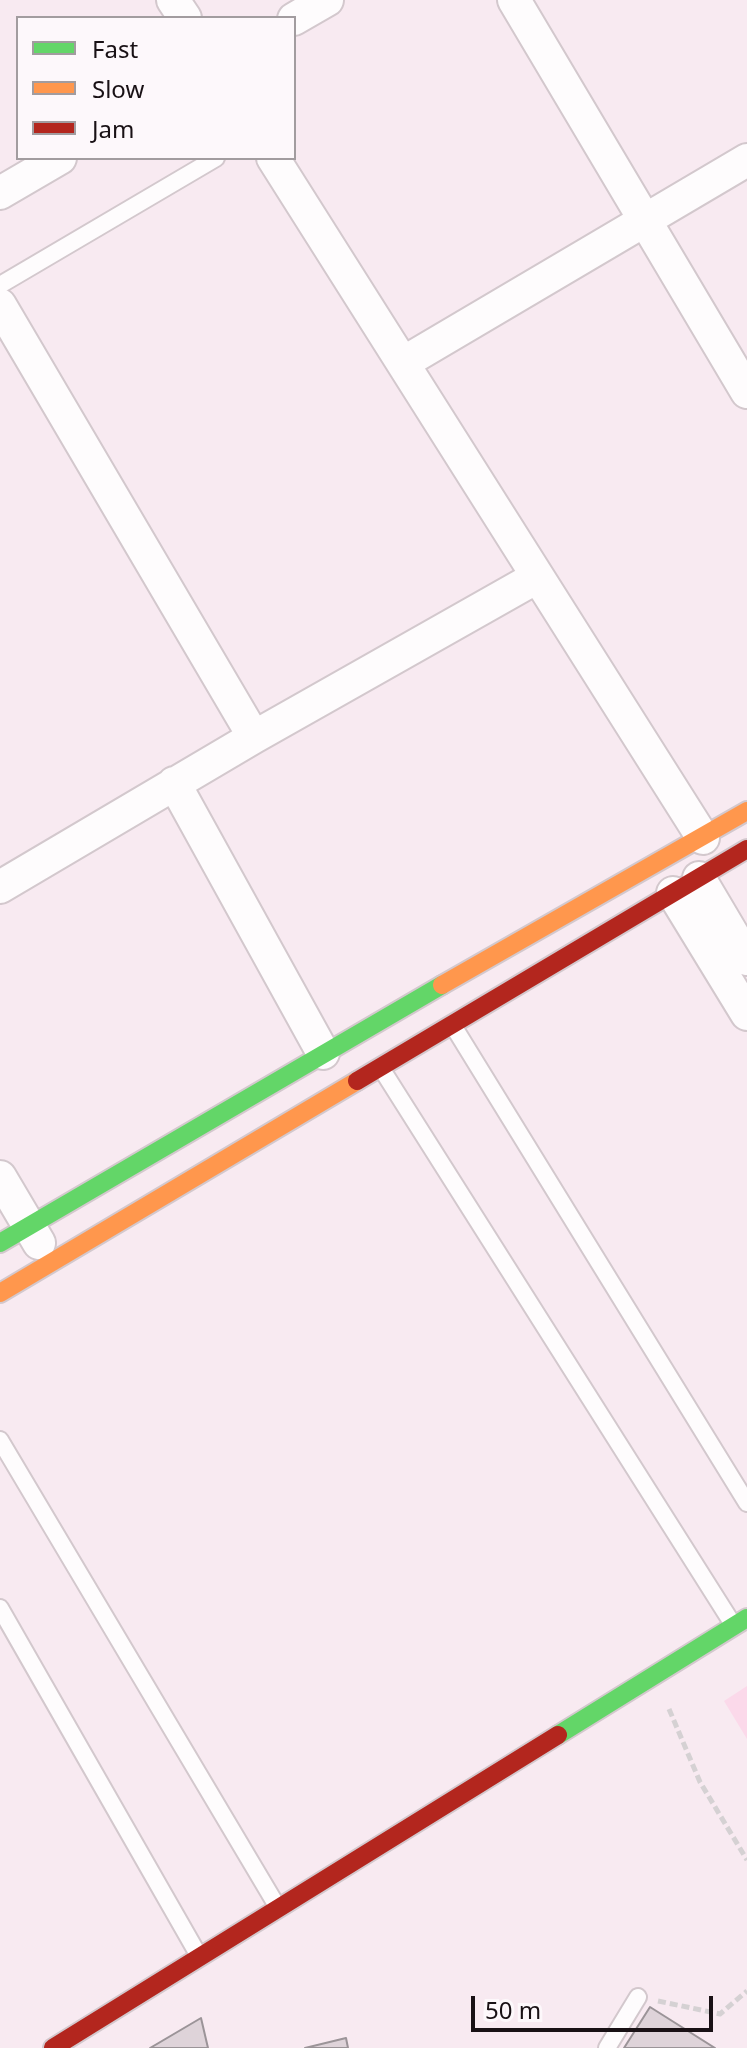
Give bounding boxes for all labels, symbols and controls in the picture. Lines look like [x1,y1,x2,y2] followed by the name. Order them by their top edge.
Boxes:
[16,16,296,160] legend
[92,32,138,65] text: Fast
[92,72,144,105] text: Slow
[92,112,134,145] text: Jam
[475,1980,717,2030] scale bar
[485,1993,541,2026] text: 50 m

